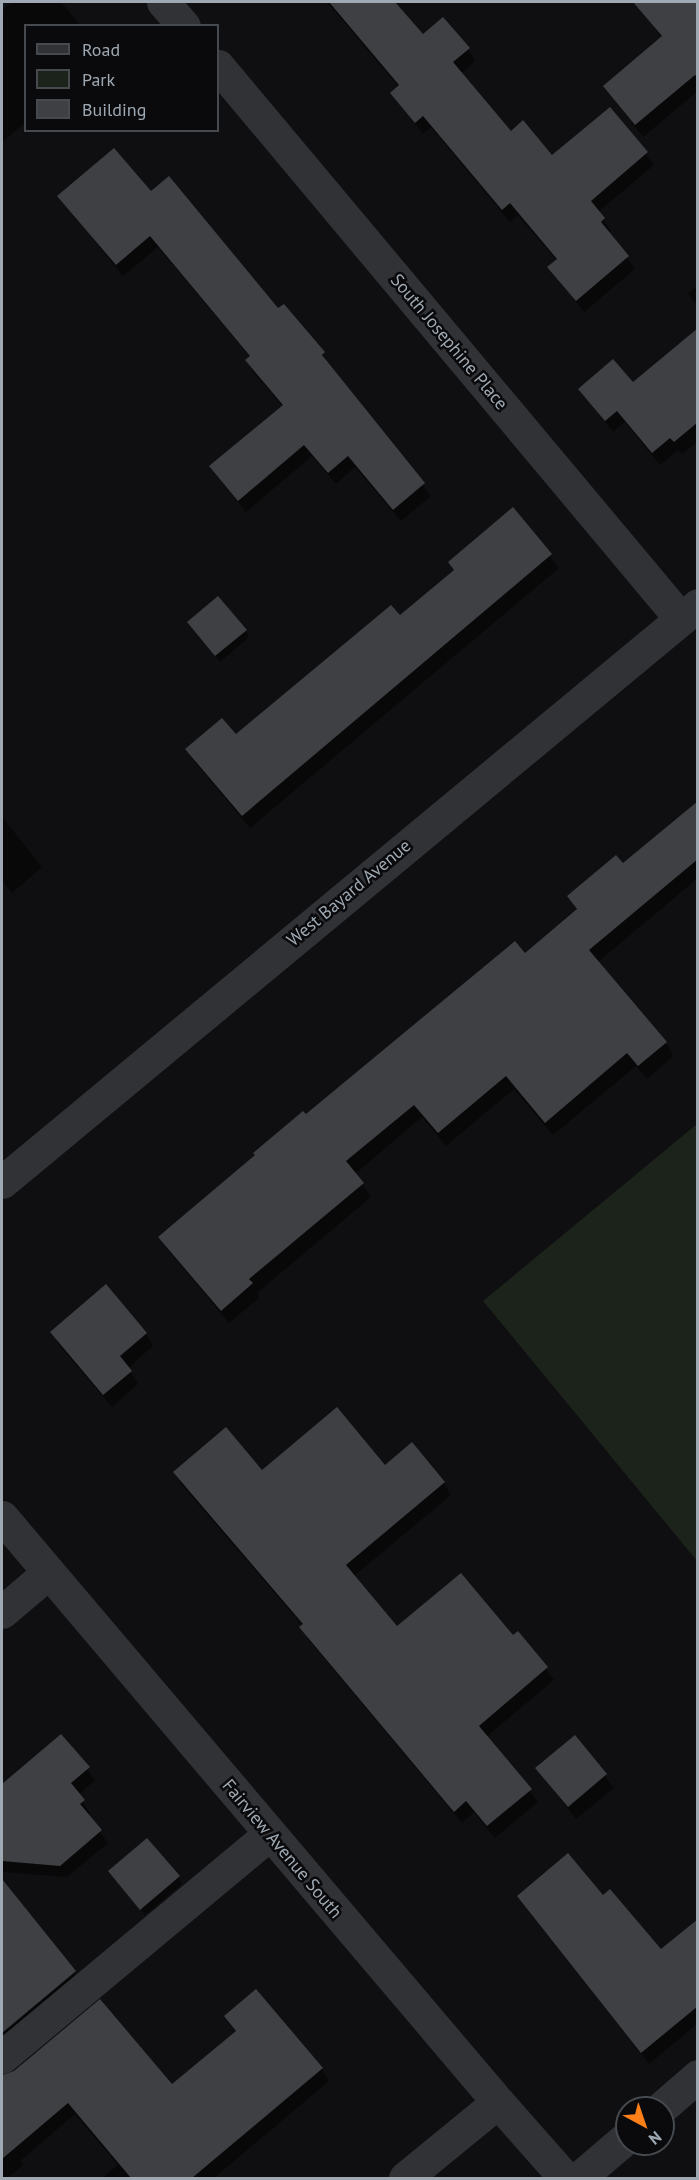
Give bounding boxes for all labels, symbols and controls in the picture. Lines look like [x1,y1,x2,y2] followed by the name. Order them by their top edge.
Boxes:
[24,24,219,132] legend
[82,38,120,61] text: Road
[82,68,115,91] text: Park
[82,98,146,121] text: Building
[386,270,512,414] street label: South Josephine Place
[283,835,415,951] street label: West Bayard Avenue
[217,1775,347,1923] street label: Fairview Avenue South
[615,2096,675,2156] north arrow
[645,2127,666,2149] text: N

